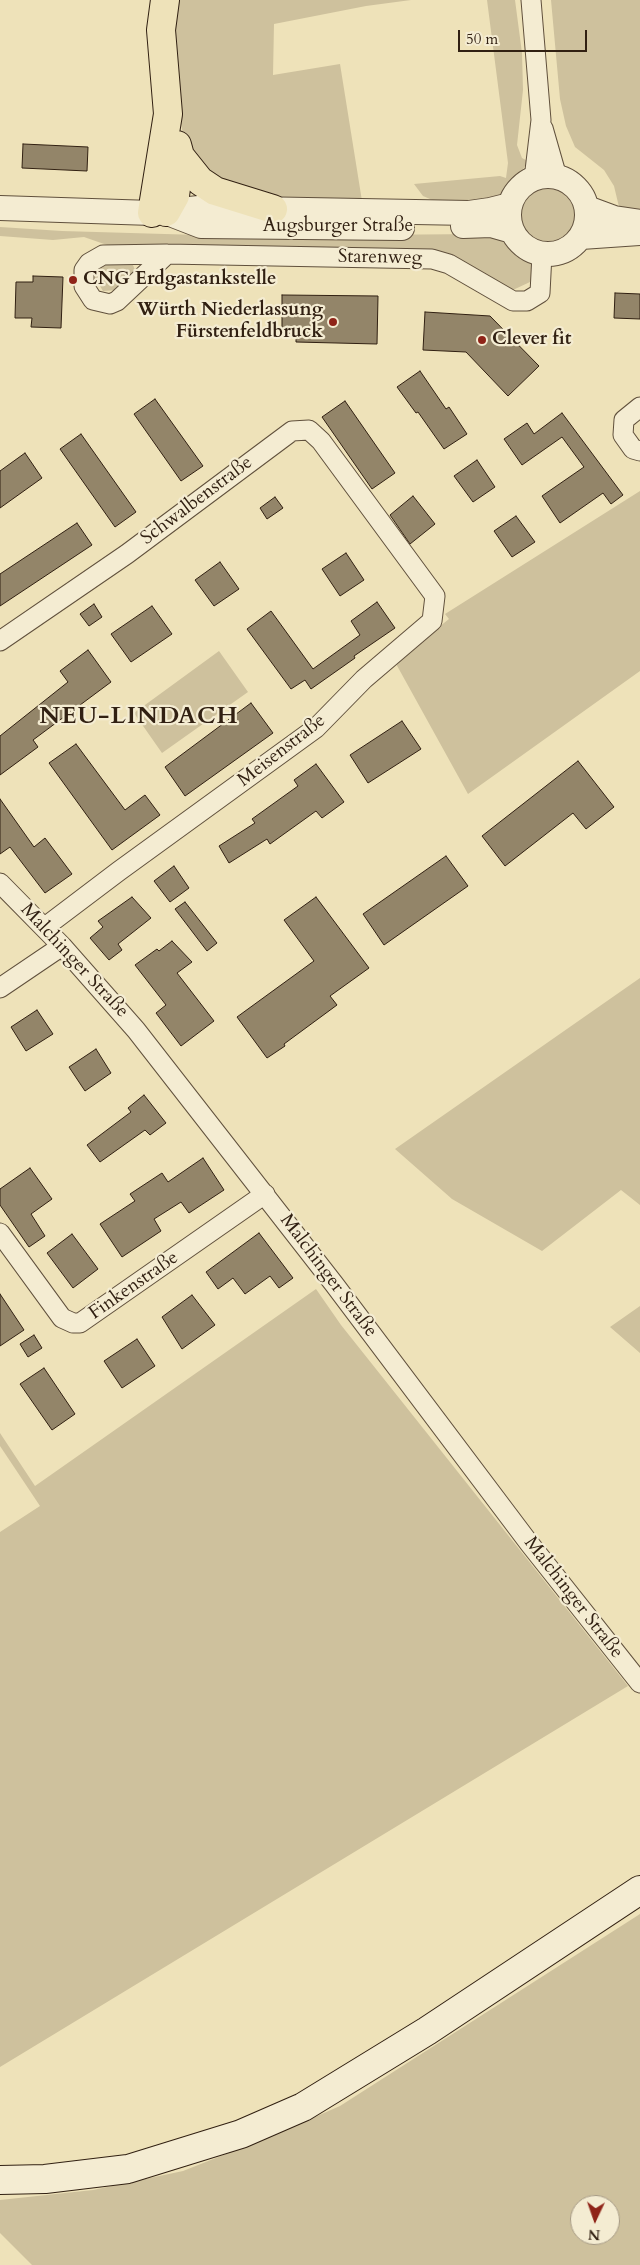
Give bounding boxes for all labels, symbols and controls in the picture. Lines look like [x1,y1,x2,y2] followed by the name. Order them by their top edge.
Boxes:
[460,20,589,52] scale bar
[466,29,498,49] text: 50 m
[263,216,413,238] street label: Augsburger Straße
[338,246,422,270] street label: Starenweg
[83,269,276,291] place label: CNG Erdgastankstelle
[67,274,79,286] marker: CNG Erdgastankstelle
[137,300,323,344] place label: Würth Niederlassung Fürstenfeldbruck
[327,316,339,328] marker: Würth Niederlassung Fürstenfeldbruck
[492,329,571,351] place label: Clever fit
[476,334,488,346] marker: Clever fit
[137,452,257,550] street label: Schwalbenstraße
[38,703,240,731] district label: NEU-LINDACH
[234,710,330,792] street label: Meisenstraße
[15,899,133,1023] street label: Malchinger Straße
[274,1210,382,1342] street label: Malchinger Straße
[85,1247,183,1325] street label: Finkenstraße
[518,1533,628,1663] street label: Malchinger Straße
[570,2195,620,2245] north arrow
[588,2225,601,2244] text: N

